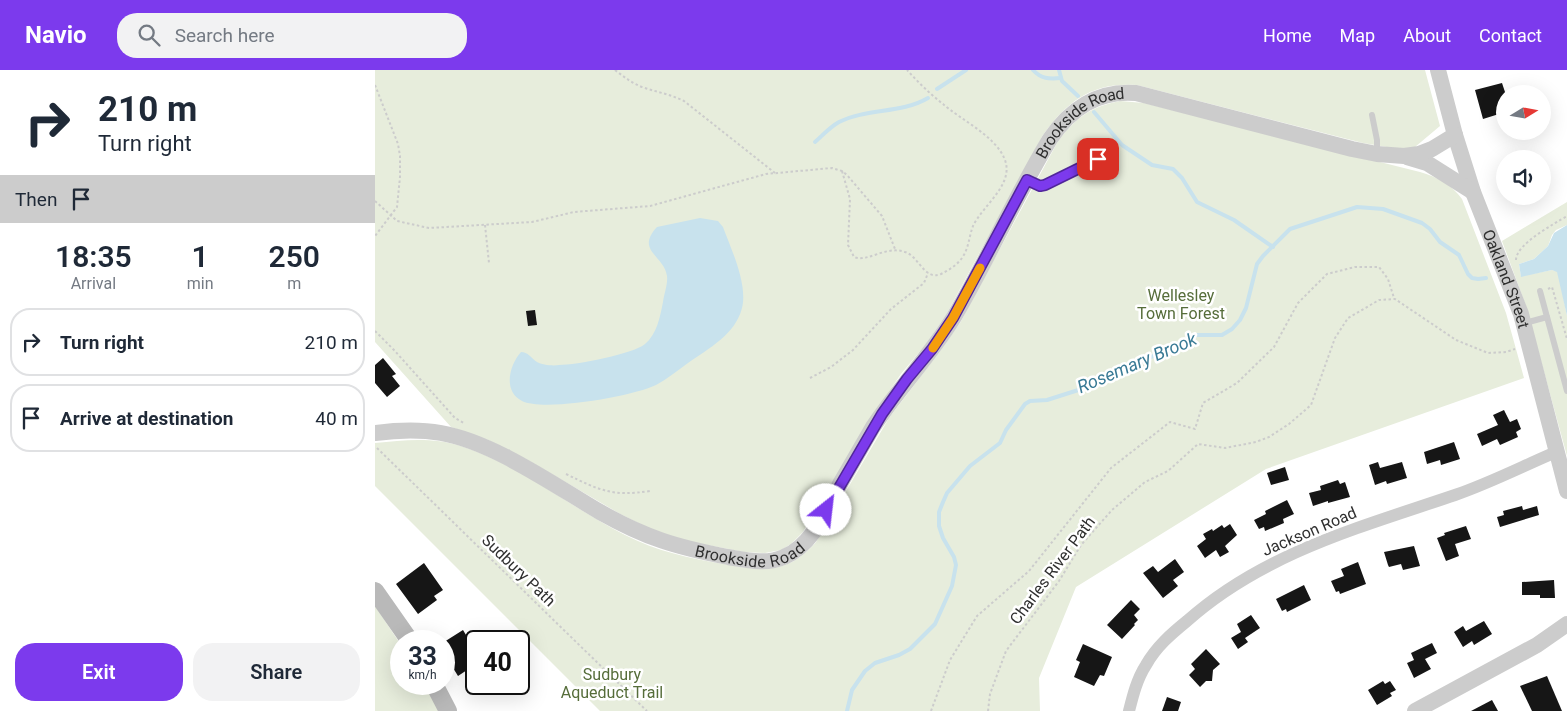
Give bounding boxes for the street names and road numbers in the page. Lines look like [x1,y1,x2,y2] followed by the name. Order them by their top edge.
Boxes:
[1032,84,1125,162] street label: Brookside Road
[1479,227,1533,330] street label: Oakland Street
[1259,503,1359,560] street label: Jackson Road
[1006,513,1099,628] street label: Charles River Path
[478,531,559,610] street label: Sudbury Path
[693,538,809,571] street label: Brookside Road

